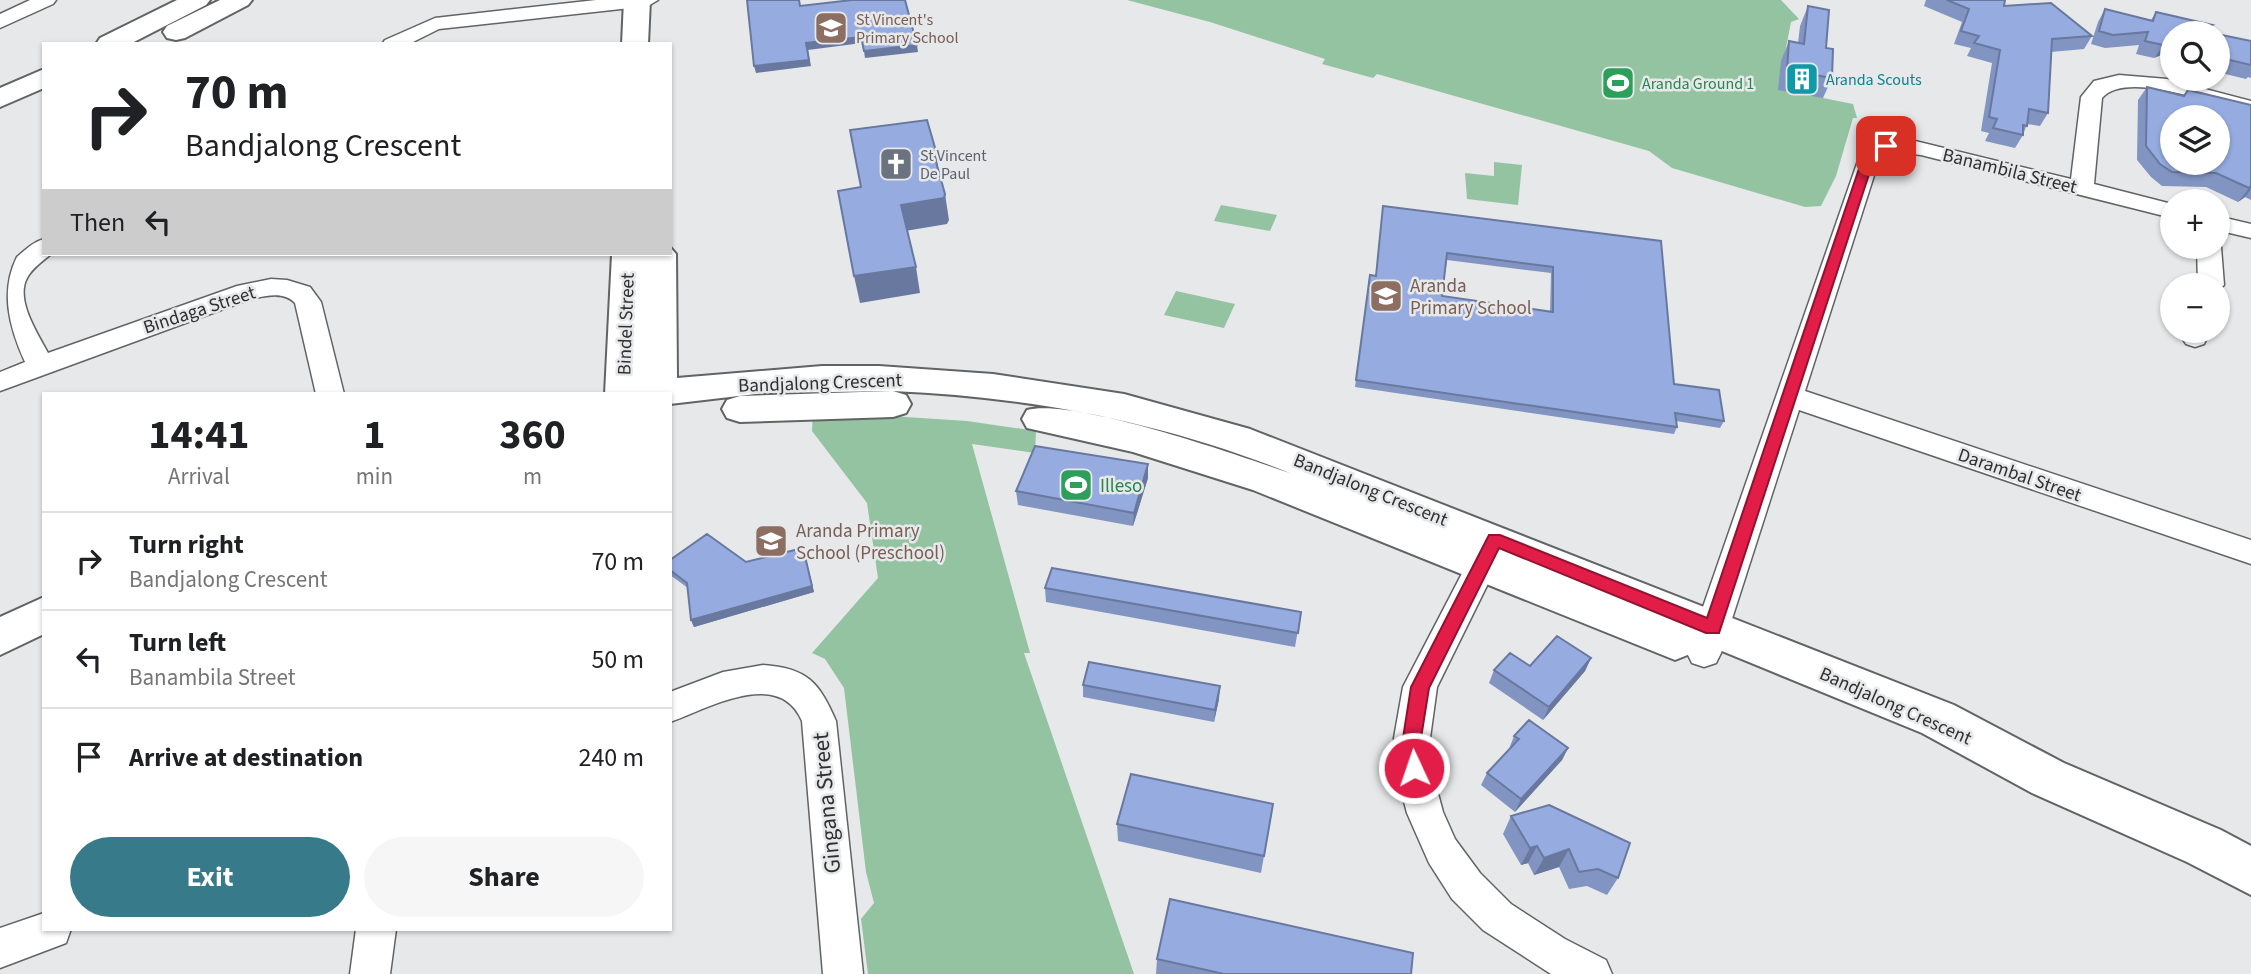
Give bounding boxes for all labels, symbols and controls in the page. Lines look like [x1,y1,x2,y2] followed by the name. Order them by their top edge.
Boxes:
[812,9,850,47] school or university icon: St Vincent's Primary School
[856,9,958,49] place label: St Vincent's Primary School
[2160,21,2230,343] map controls
[2160,21,2230,91] button: search
[185,58,289,128] text: 70 m
[1783,60,1821,98] building icon: Aranda Scouts
[1599,64,1637,102] sports icon: Aranda Ground 1
[1826,69,1922,91] place label: Aranda Scouts
[70,70,161,161] icon: right
[1642,73,1754,95] place label: Aranda Ground 1
[2160,105,2230,175] button: layers
[1856,116,1916,176] pin
[185,123,461,169] text: Bandjalong Crescent
[1867,127,1905,165] icon: arrive
[1940,142,2080,201] street label: Banambila Street
[877,145,915,183] church icon: St Vincent De Paul
[920,145,987,185] place label: St Vincent De Paul
[2160,189,2230,259] button: +
[139,203,177,241] icon: left
[70,204,125,241] text: Then
[611,272,642,376] street label: Bindel Street
[1410,273,1532,322] place label: Aranda Primary School
[2160,273,2230,343] button: −
[1367,277,1405,315] school or university icon: Aranda Primary School
[140,279,260,341] street label: Bindaga Street
[738,367,903,400] street label: Bandjalong Crescent
[148,405,250,465] text: 14:41
[363,405,385,465] text: 1
[499,405,566,465] text: 360
[1954,442,2085,509] street label: Darambal Street
[1289,447,1452,534] street label: Bandjalong Crescent
[168,460,230,493] text: Arrival
[356,460,393,493] text: min
[523,460,542,493] text: m
[1057,466,1095,504] sports icon: Illeso
[1100,473,1142,500] place label: Illeso
[796,518,945,567] place label: Aranda Primary School (Preschool)
[752,522,790,560] school or university icon: Aranda Primary School (Preschool)
[129,526,244,563] text: Turn right
[70,542,108,580] icon: right
[591,543,644,580] text: 70 m
[129,563,328,596] text: Bandjalong Crescent
[129,624,226,661] text: Turn left
[70,640,108,678] icon: left
[591,641,644,678] text: 50 m
[129,661,295,694] text: Banambila Street
[1815,661,1976,752] street label: Bandjalong Crescent
[804,731,849,875] street label: Gingana Street
[1377,731,1451,805] position arrow
[70,738,108,776] icon: arrive
[129,739,363,776] text: Arrive at destination
[578,739,644,776] text: 240 m
[70,837,350,917] button: Exit
[364,837,644,917] button: Share

